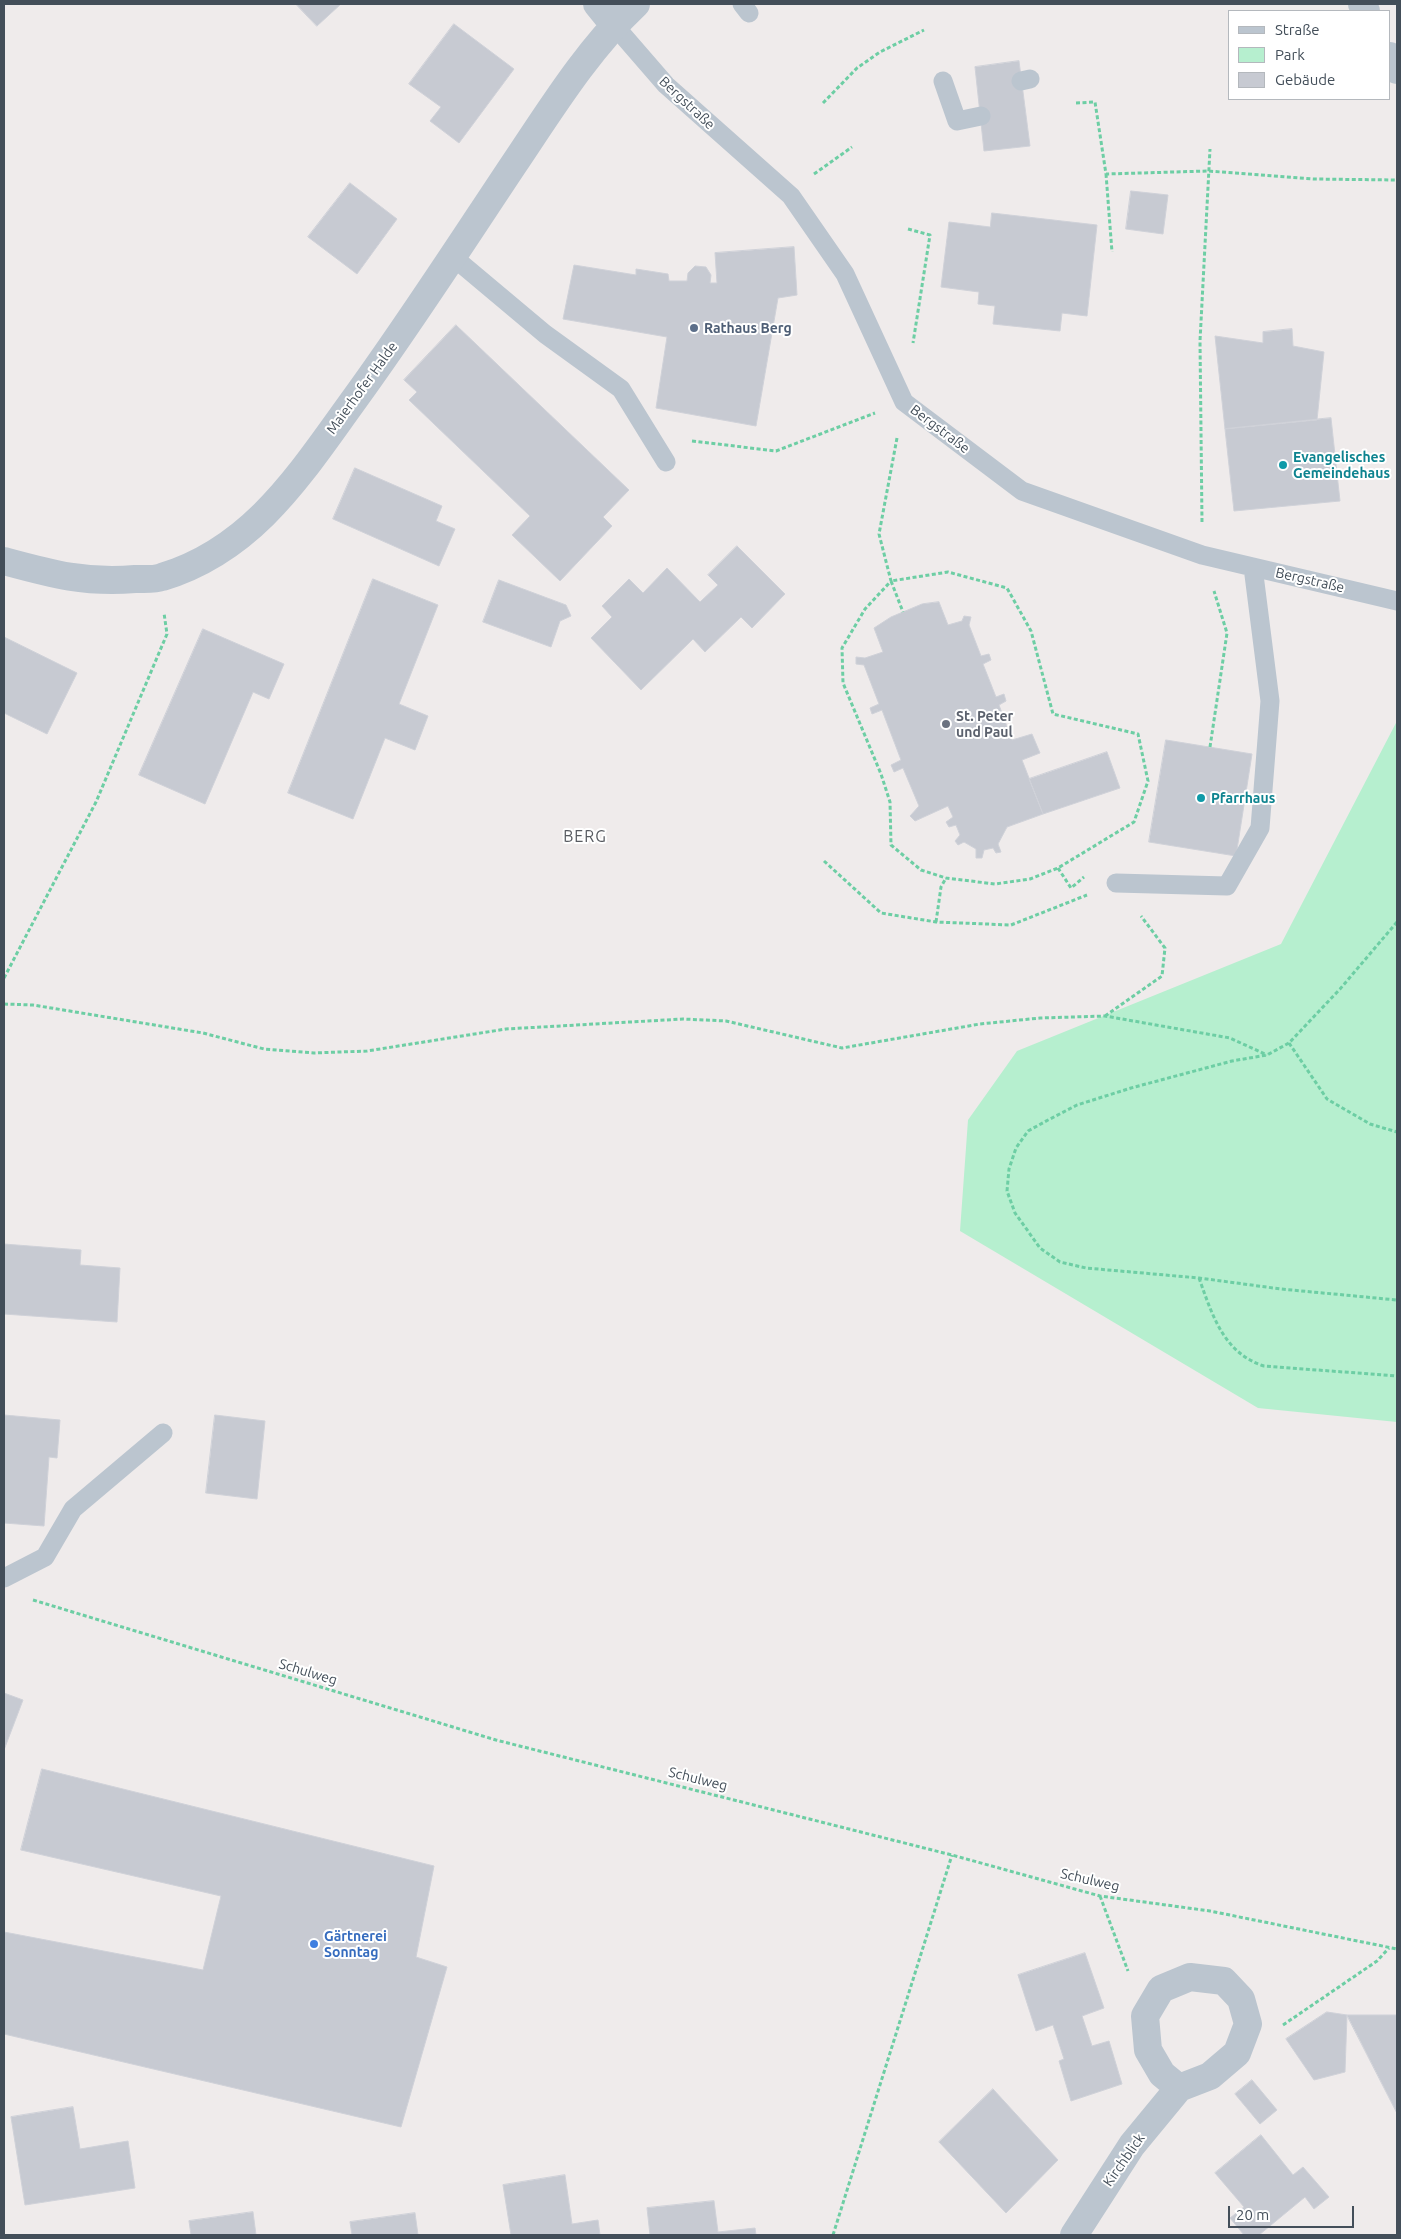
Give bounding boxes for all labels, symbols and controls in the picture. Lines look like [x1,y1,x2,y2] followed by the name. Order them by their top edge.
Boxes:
[1228,10,1391,100] legend
[1275,21,1319,38] text: Straße
[1275,46,1305,63] text: Park
[1275,71,1335,88] text: Gebäude
[656,73,718,133] street label: Bergstraße
[704,320,792,336] place label: Rathaus Berg
[688,322,700,334] marker: Rathaus Berg
[323,339,401,437] street label: Maierhofer Halde
[907,401,973,457] street label: Bergstraße
[1293,449,1390,482] place label: Evangelisches Gemeindehaus
[1277,459,1289,471] marker: Evangelisches Gemeindehaus
[1274,564,1346,596] street label: Bergstraße
[956,708,1013,740] place label: St. Peter und Paul
[940,718,952,730] marker: St. Peter und Paul
[1211,790,1275,806] place label: Pfarrhaus
[1195,792,1207,804] marker: Pfarrhaus
[563,827,607,847] district label: BERG
[277,1655,339,1689] street label: Schulweg
[667,1764,729,1794] street label: Schulweg
[1059,1865,1121,1895] street label: Schulweg
[324,1928,387,1960] place label: Gärtnerei Sonntag
[308,1938,320,1950] marker: Gärtnerei Sonntag
[1100,2130,1148,2190] street label: Kirchblick
[1231,2196,1357,2228] scale bar
[1236,2206,1269,2223] text: 20 m

